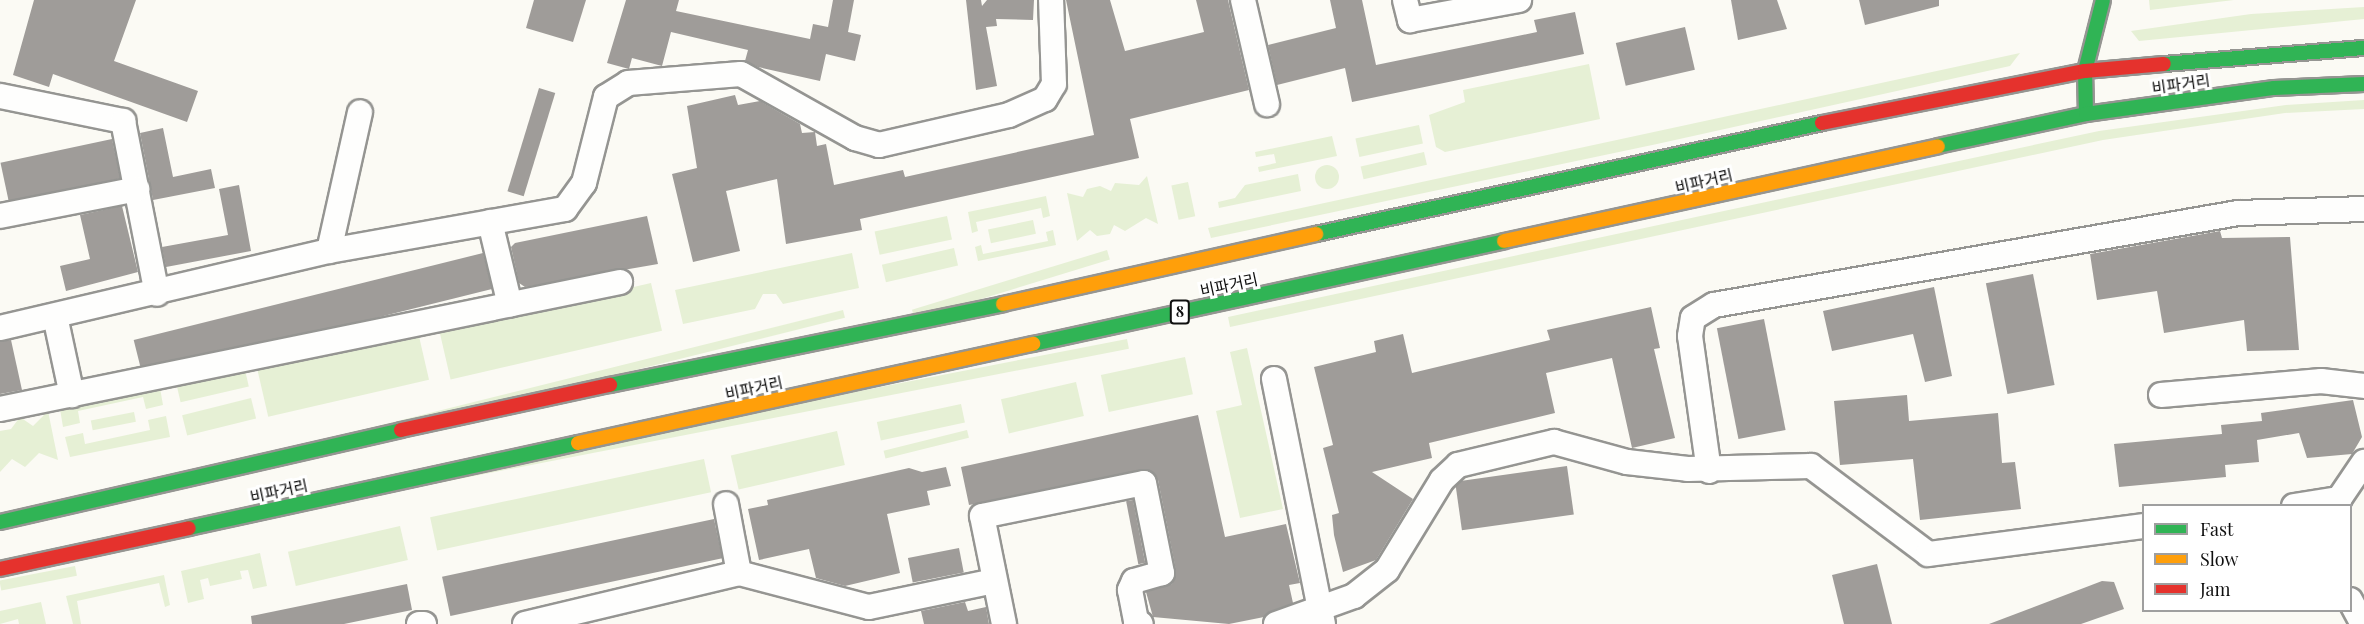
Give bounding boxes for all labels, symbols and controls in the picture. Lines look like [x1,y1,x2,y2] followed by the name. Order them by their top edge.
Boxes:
[2151,70,2211,98] street label: 비파거리
[1673,165,1735,197] street label: 비파거리
[1198,269,1260,301] street label: 비파거리
[1170,300,1190,324] road number: 8
[723,372,785,404] street label: 비파거리
[248,475,310,507] street label: 비파거리
[2142,504,2352,612] legend
[2200,517,2233,541] text: Fast
[2200,547,2238,571] text: Slow
[2200,577,2230,601] text: Jam

